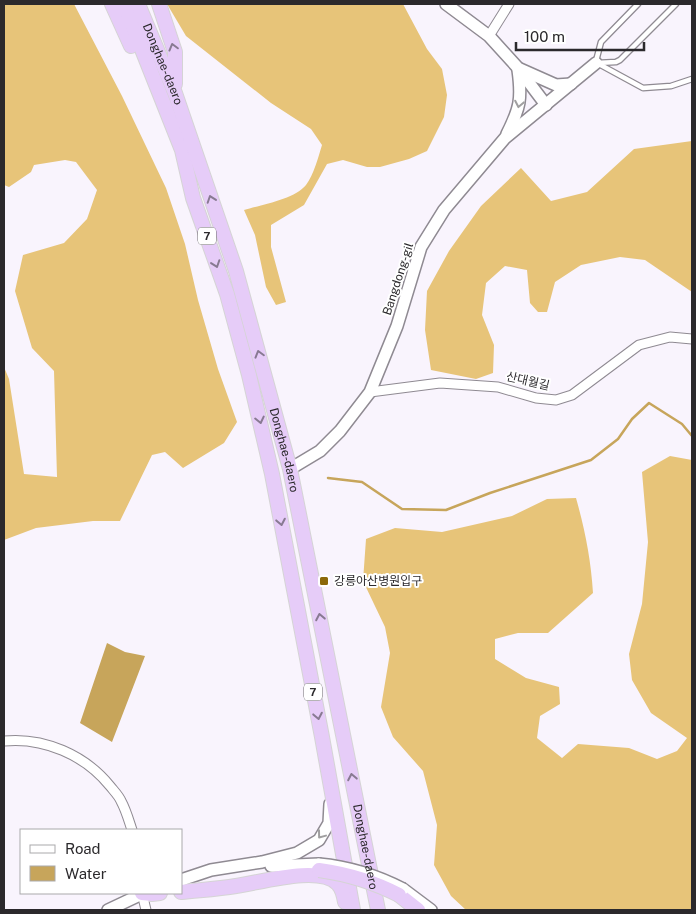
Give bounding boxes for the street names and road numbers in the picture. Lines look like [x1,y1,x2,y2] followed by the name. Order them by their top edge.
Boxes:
[140,21,186,107] street label: Donghae-daero
[198,228,216,245] road number: 7
[380,241,416,317] street label: Bangdong-gil
[505,369,551,393] street label: 산대월길
[267,406,302,494] street label: Donghae-daero
[304,684,322,700] road number: 7
[350,803,381,891] street label: Donghae-daero

